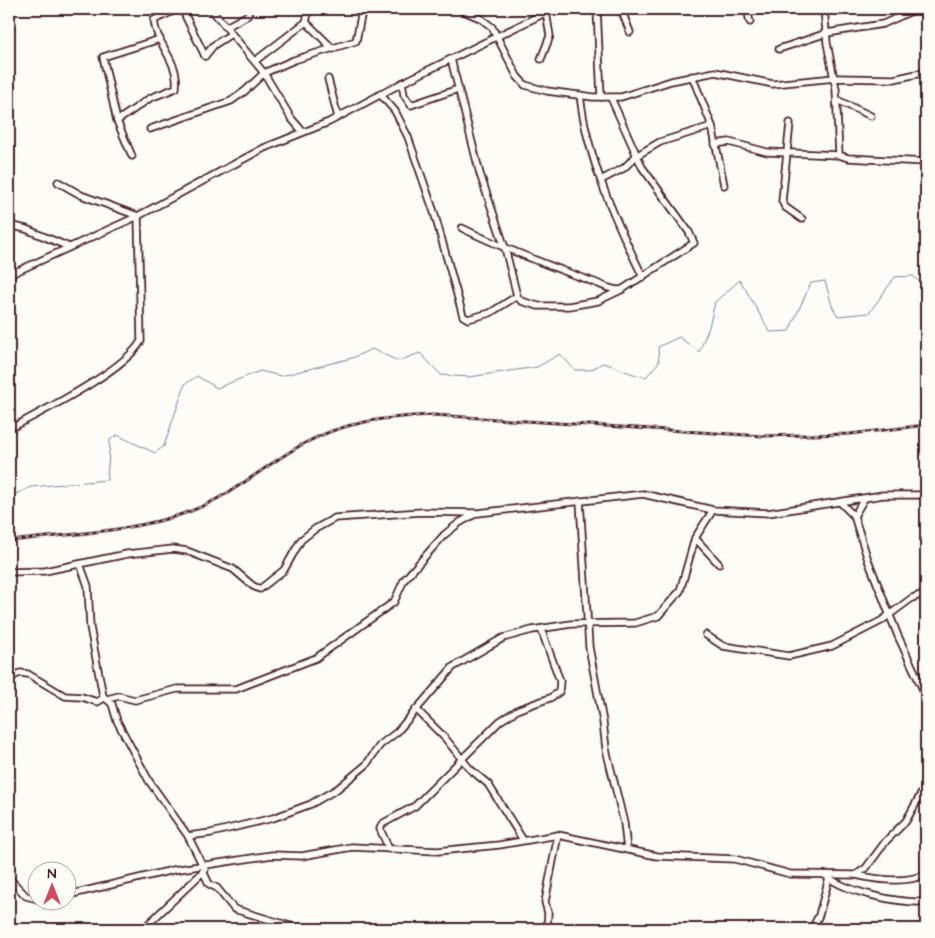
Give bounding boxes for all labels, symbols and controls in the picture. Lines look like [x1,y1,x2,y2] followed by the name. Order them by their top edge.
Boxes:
[28,860,78,910] north arrow
[48,864,57,884] text: N

